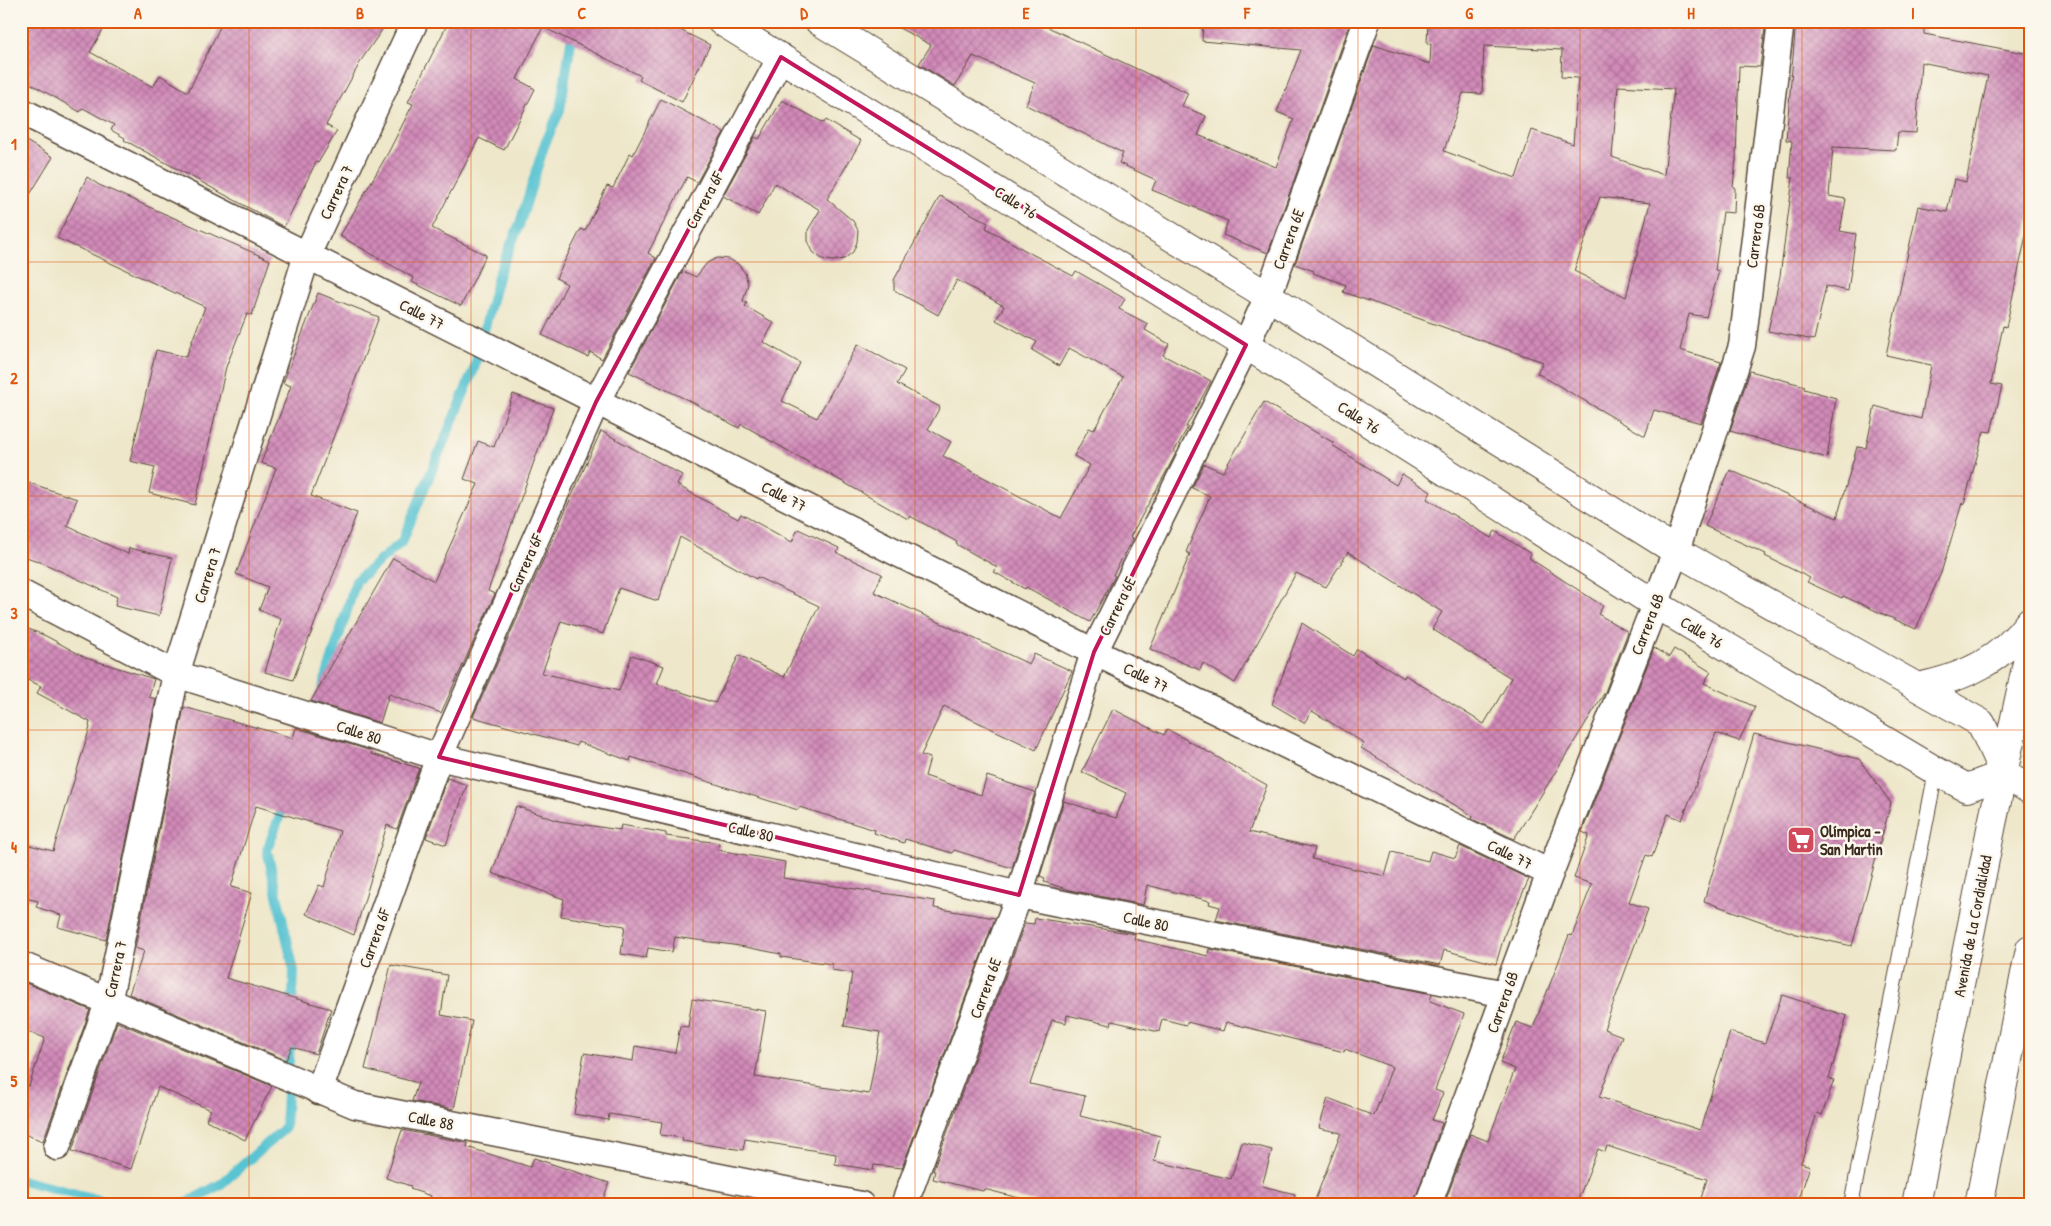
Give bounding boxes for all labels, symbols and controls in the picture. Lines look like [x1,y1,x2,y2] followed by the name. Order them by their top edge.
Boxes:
[134,2,142,24] text: A
[356,2,364,24] text: B
[578,2,587,24] text: C
[800,2,808,24] text: D
[1022,2,1030,24] text: E
[1243,2,1251,24] text: F
[1465,2,1473,24] text: G
[1687,2,1695,24] text: H
[1911,2,1915,24] text: I
[11,133,17,155] text: 1
[314,161,358,223] street label: Carrera 7
[680,166,729,233] street label: Carrera 6F
[991,180,1041,224] street label: Calle 76
[1740,203,1770,269] street label: Carrera 6B
[1267,205,1309,273] street label: Carrera 6E
[396,293,448,335] street label: Calle 77
[10,367,18,389] text: 2
[1334,395,1384,439] street label: Calle 76
[758,475,810,517] street label: Calle 77
[502,529,548,596] street label: Carrera 6F
[188,544,226,606] street label: Carrera 7
[1093,573,1141,639] street label: Carrera 6E
[1625,590,1669,658] street label: Carrera 6B
[10,602,18,624] text: 3
[1676,611,1728,653] street label: Calle 76
[1120,657,1172,697] street label: Calle 77
[334,714,384,750] street label: Calle 80
[726,815,776,847] street label: Calle 80
[1820,820,1883,860] place label: Olímpica - San Martin
[1786,825,1816,855] supermarket icon: Olímpica - San Martin
[1484,834,1536,874] street label: Calle 77
[11,836,17,858] text: 4
[1947,853,1997,999] street label: Avenida de La Cordialidad
[353,904,395,971] street label: Carrera 6F
[1121,905,1171,937] street label: Calle 80
[98,938,132,1000] street label: Carrera 7
[964,954,1006,1022] street label: Carrera 6E
[1481,968,1523,1036] street label: Carrera 6B
[11,1070,18,1092] text: 5
[406,1105,456,1135] street label: Calle 88

